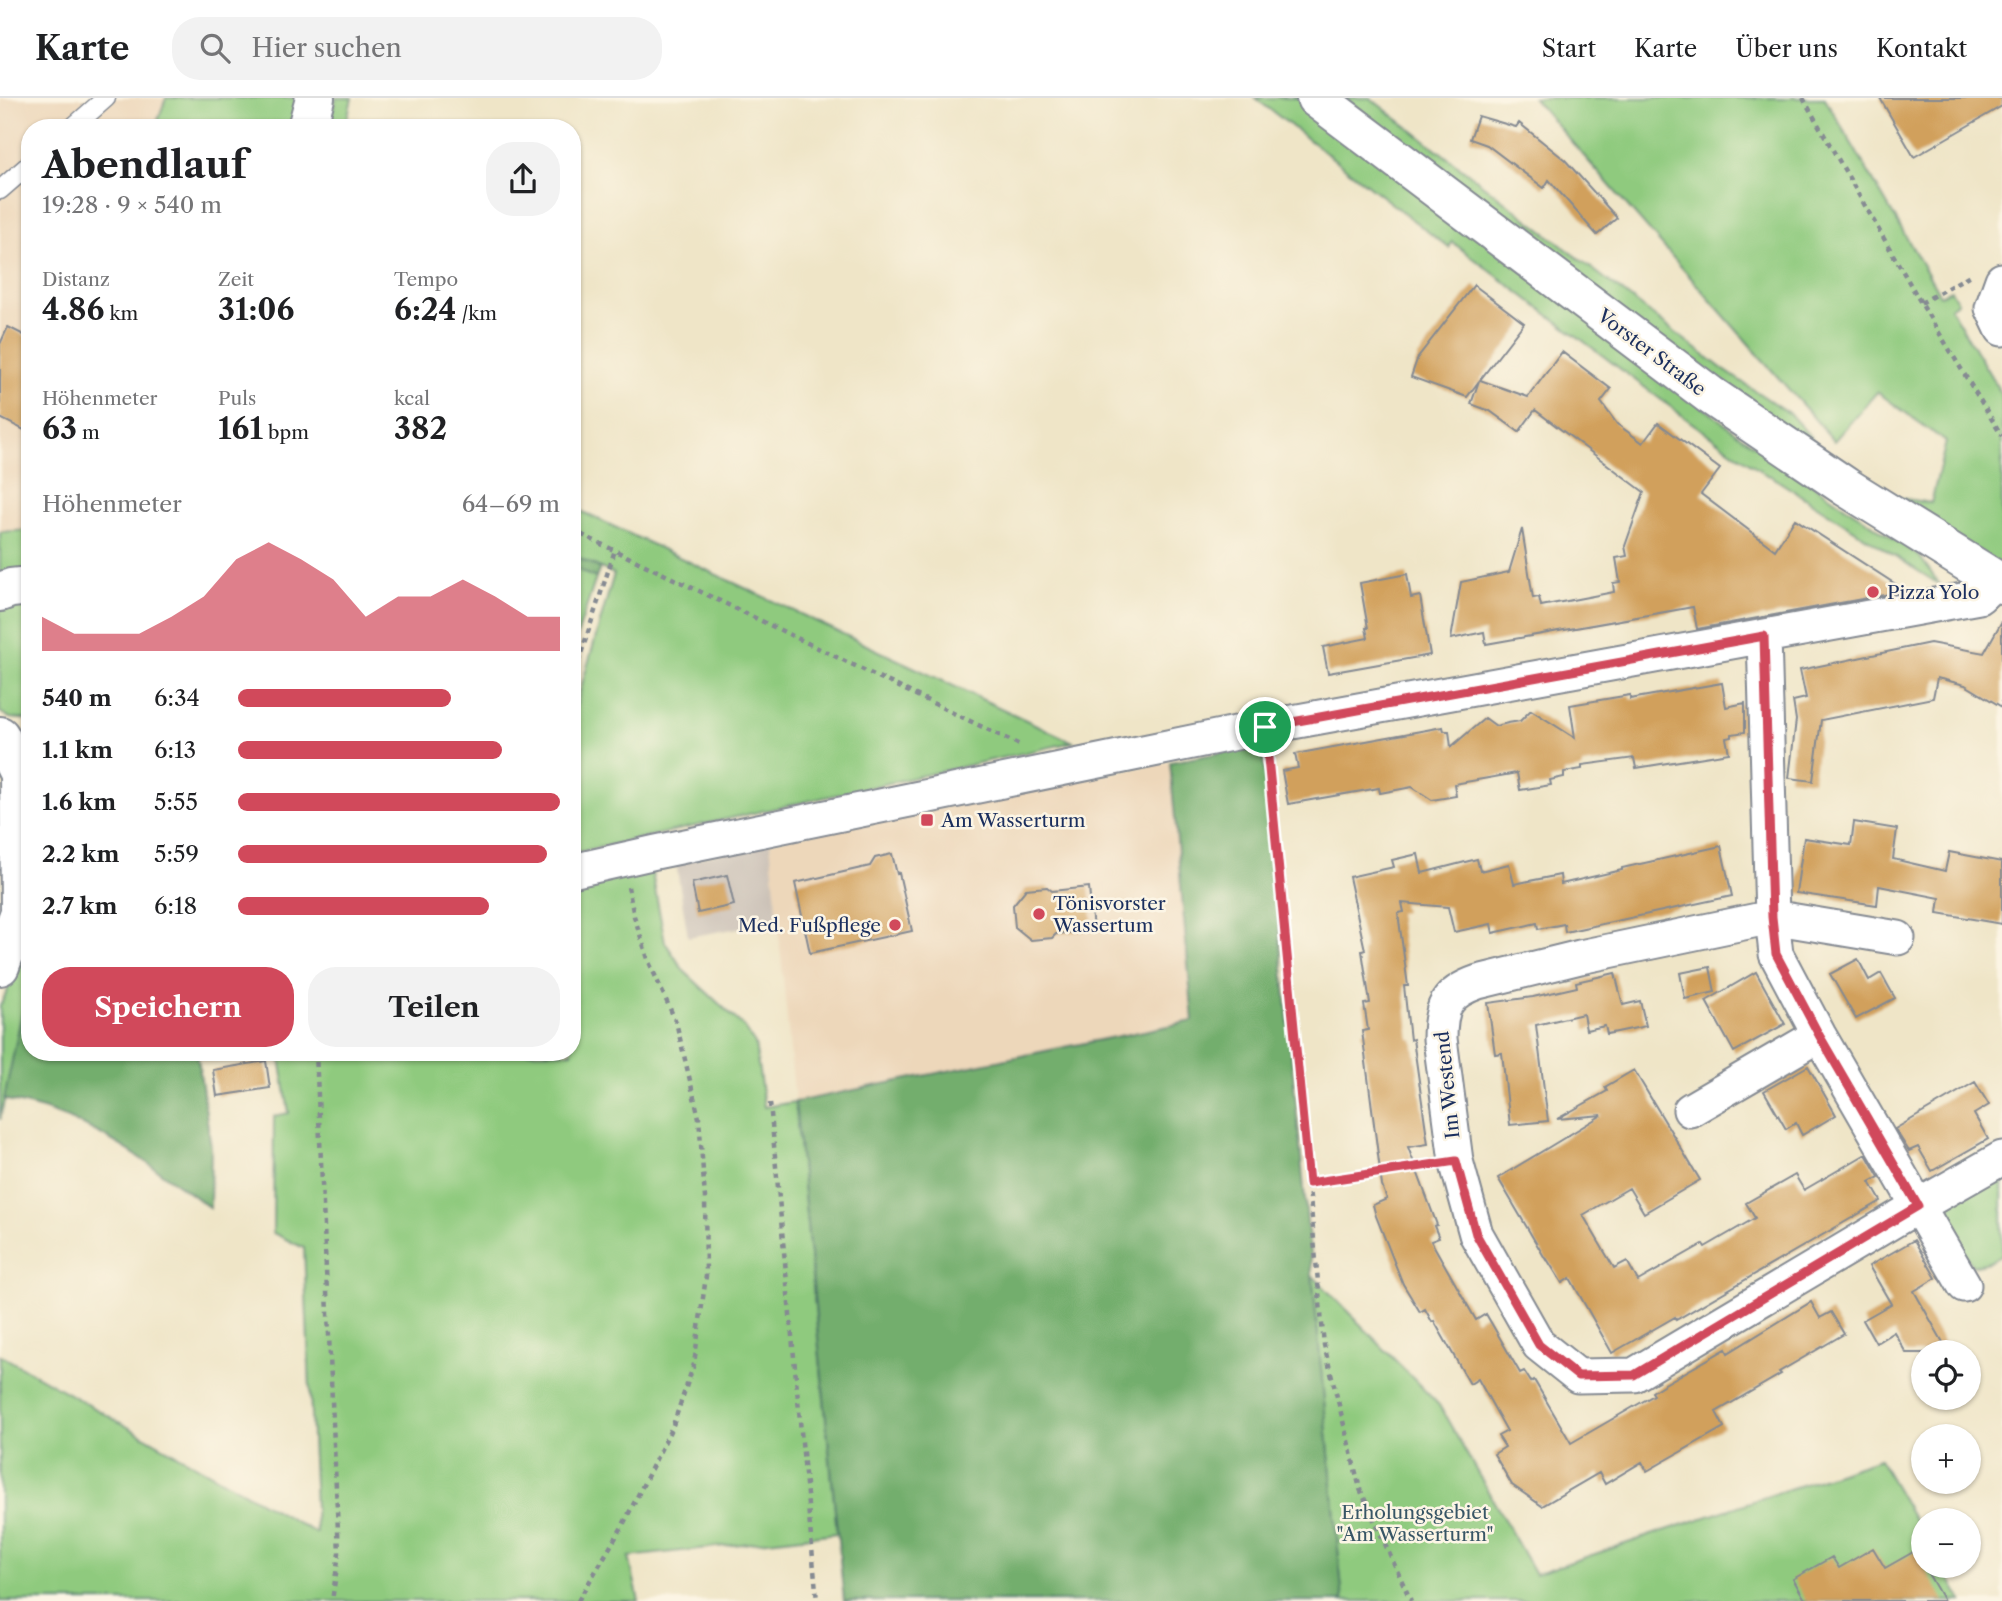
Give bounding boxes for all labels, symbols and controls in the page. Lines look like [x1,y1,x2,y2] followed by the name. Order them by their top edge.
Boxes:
[172,17,662,80] search box
[35,28,130,69] text: Karte
[196,29,234,67] icon: search
[252,32,402,64] text: Hier suchen
[1542,34,1596,63] text: Start
[1634,34,1697,63] text: Karte
[1735,34,1838,63] text: Über uns
[1876,34,1967,63] text: Kontakt
[42,141,247,188] text: Abendlauf
[486,142,560,216] button: share
[42,191,222,219] text: 19:28 · 9 × 540 m
[42,268,110,291] text: Distanz
[218,268,254,291] text: Zeit
[394,268,458,291] text: Tempo
[42,291,104,328] text: 4.86
[218,291,294,328] text: 31:06
[394,291,456,328] text: 6:24
[104,302,138,325] text: km
[456,302,497,325] text: /km
[1592,304,1710,401] street label: Vorster Straße
[42,387,158,410] text: Höhenmeter
[218,387,256,410] text: Puls
[394,387,430,410] text: kcal
[42,410,77,447] text: 63
[218,410,263,447] text: 161
[394,410,447,447] text: 382
[77,421,100,444] text: m
[263,421,309,444] text: bpm
[42,490,182,518] text: Höhenmeter
[462,490,560,518] text: 64–69 m
[1887,581,1979,604] place label: Pizza Yolo
[1865,584,1881,600] marker: Pizza Yolo
[42,684,112,712] text: 540 m
[154,684,200,712] text: 6:34
[1235,697,1295,757] pin
[1246,708,1284,746] icon: arrive
[42,736,113,764] text: 1.1 km
[154,736,196,764] text: 6:13
[42,788,116,816] text: 1.6 km
[154,788,198,816] text: 5:55
[940,809,1086,832] place label: Am Wasserturm
[919,812,935,828] marker: Am Wasserturm
[42,840,119,868] text: 2.2 km
[154,840,199,868] text: 5:59
[42,892,118,920] text: 2.7 km
[154,892,197,920] text: 6:18
[1052,892,1166,937] place label: Tönisvorster Wassertum
[1031,906,1047,922] marker: Tönisvorster Wassertum
[738,914,881,937] place label: Med. Fußpflege
[887,917,903,933] marker: Med. Fußpflege
[42,967,294,1047] button: Speichern
[308,967,560,1047] button: Teilen
[1430,1030,1465,1140] street label: Im Westend
[1911,1340,1981,1578] map controls
[1911,1340,1981,1410] button: locate
[1911,1424,1981,1494] button: +
[1336,1501,1494,1546] park label: Erholungsgebiet "Am Wasserturm"
[1911,1508,1981,1578] button: −

